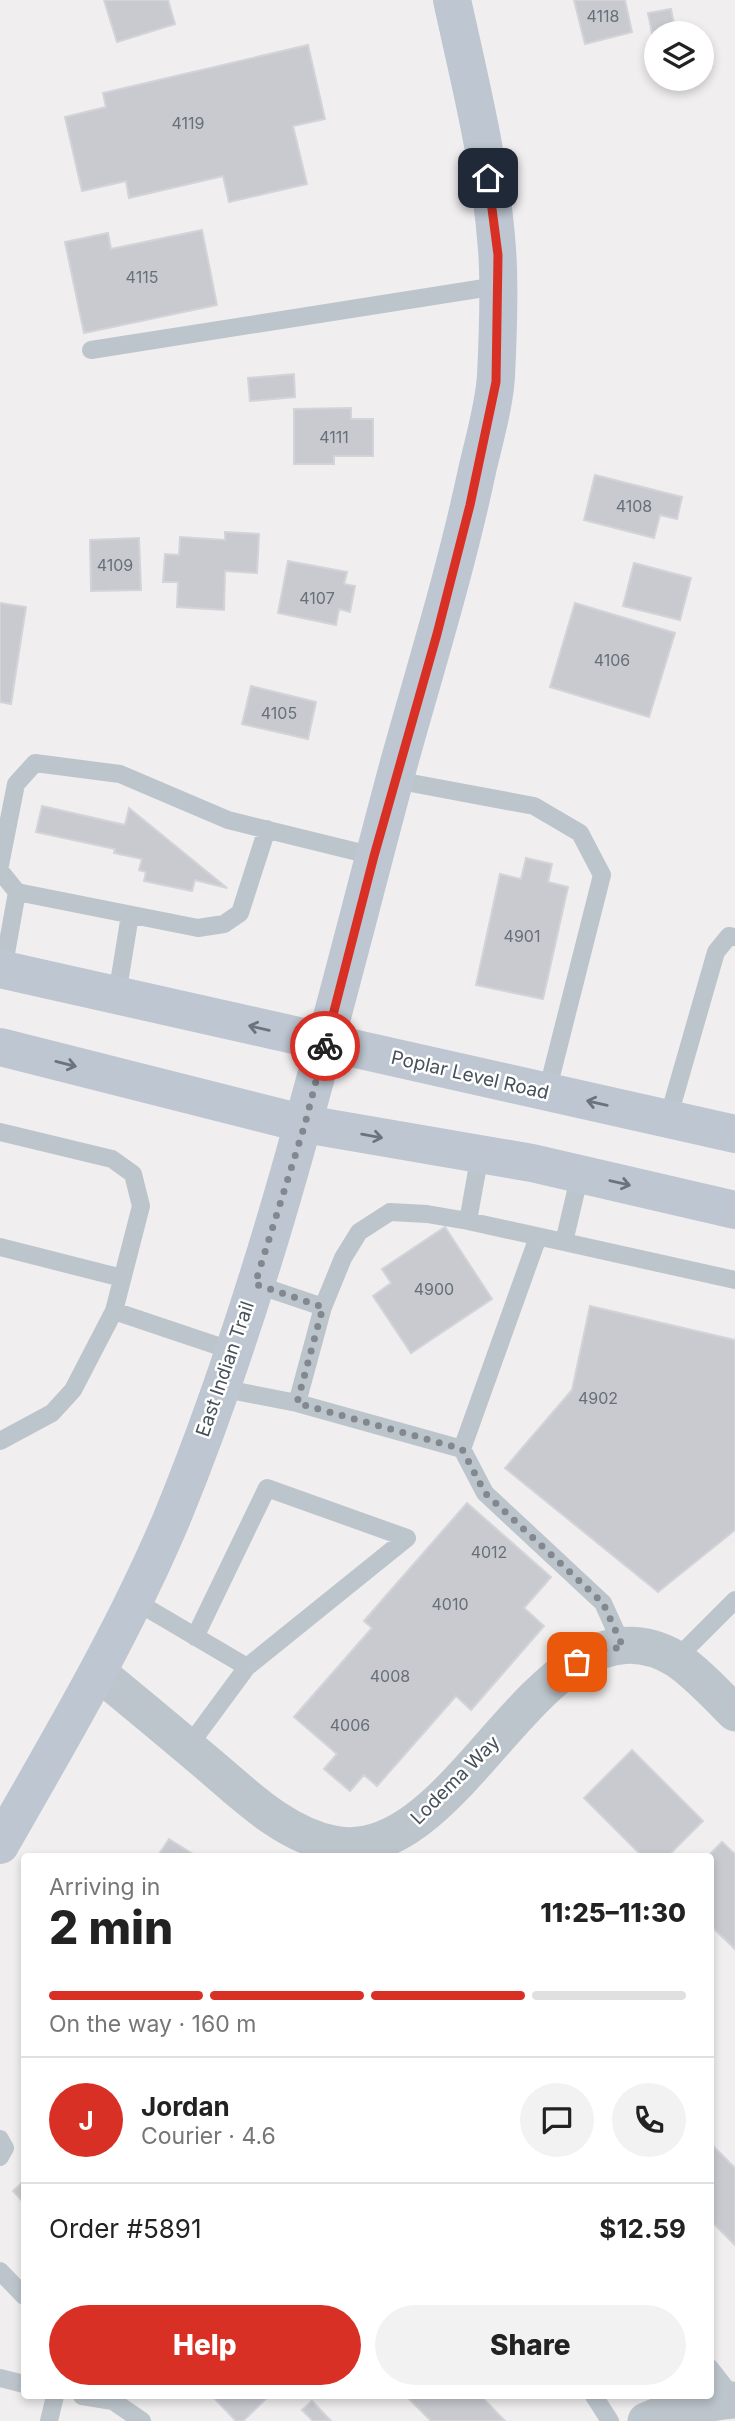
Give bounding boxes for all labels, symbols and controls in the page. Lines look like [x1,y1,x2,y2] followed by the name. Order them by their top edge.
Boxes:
[587,6,619,26] house number: 4118
[644,21,714,91] map controls
[644,21,714,91] button: layers
[172,113,204,133] house number: 4119
[458,148,518,208] pin
[469,159,507,197] icon: home
[126,267,158,287] house number: 4115
[319,427,349,447] house number: 4111
[616,496,652,516] house number: 4108
[97,555,133,575] house number: 4109
[299,588,335,608] house number: 4107
[594,650,630,670] house number: 4106
[261,703,297,723] house number: 4105
[504,926,540,946] house number: 4901
[290,1011,360,1081] courier
[248,1020,271,1034] one-way arrow
[306,1027,344,1065] icon: bike
[389,1046,551,1104] street label: Poplar Level Road
[54,1058,77,1071] one-way arrow
[586,1096,609,1110] one-way arrow
[360,1130,383,1143] one-way arrow
[608,1177,631,1191] one-way arrow
[414,1279,454,1299] house number: 4900
[191,1298,259,1440] street label: East Indian Trail
[578,1388,618,1408] house number: 4902
[471,1542,507,1562] house number: 4012
[431,1594,469,1614] house number: 4010
[547,1632,607,1692] pin
[558,1643,596,1681] icon: bag
[370,1666,410,1686] house number: 4008
[330,1715,370,1735] house number: 4006
[406,1731,504,1829] street label: Lodema Way
[49,1873,160,1901] text: Arriving in
[540,1897,686,1928] text: 11:25–11:30
[49,1899,173,1955] text: 2 min
[49,2010,256,2038] text: On the way · 160 m
[520,2083,594,2157] button: chat
[612,2083,686,2157] button: phone
[141,2091,230,2122] text: Jordan
[78,2105,94,2136] text: J
[141,2122,276,2150] text: Courier · 4.6
[49,2213,201,2244] text: Order #5891
[599,2213,686,2244] text: $12.59
[49,2305,361,2385] button: Help
[375,2305,686,2385] button: Share

